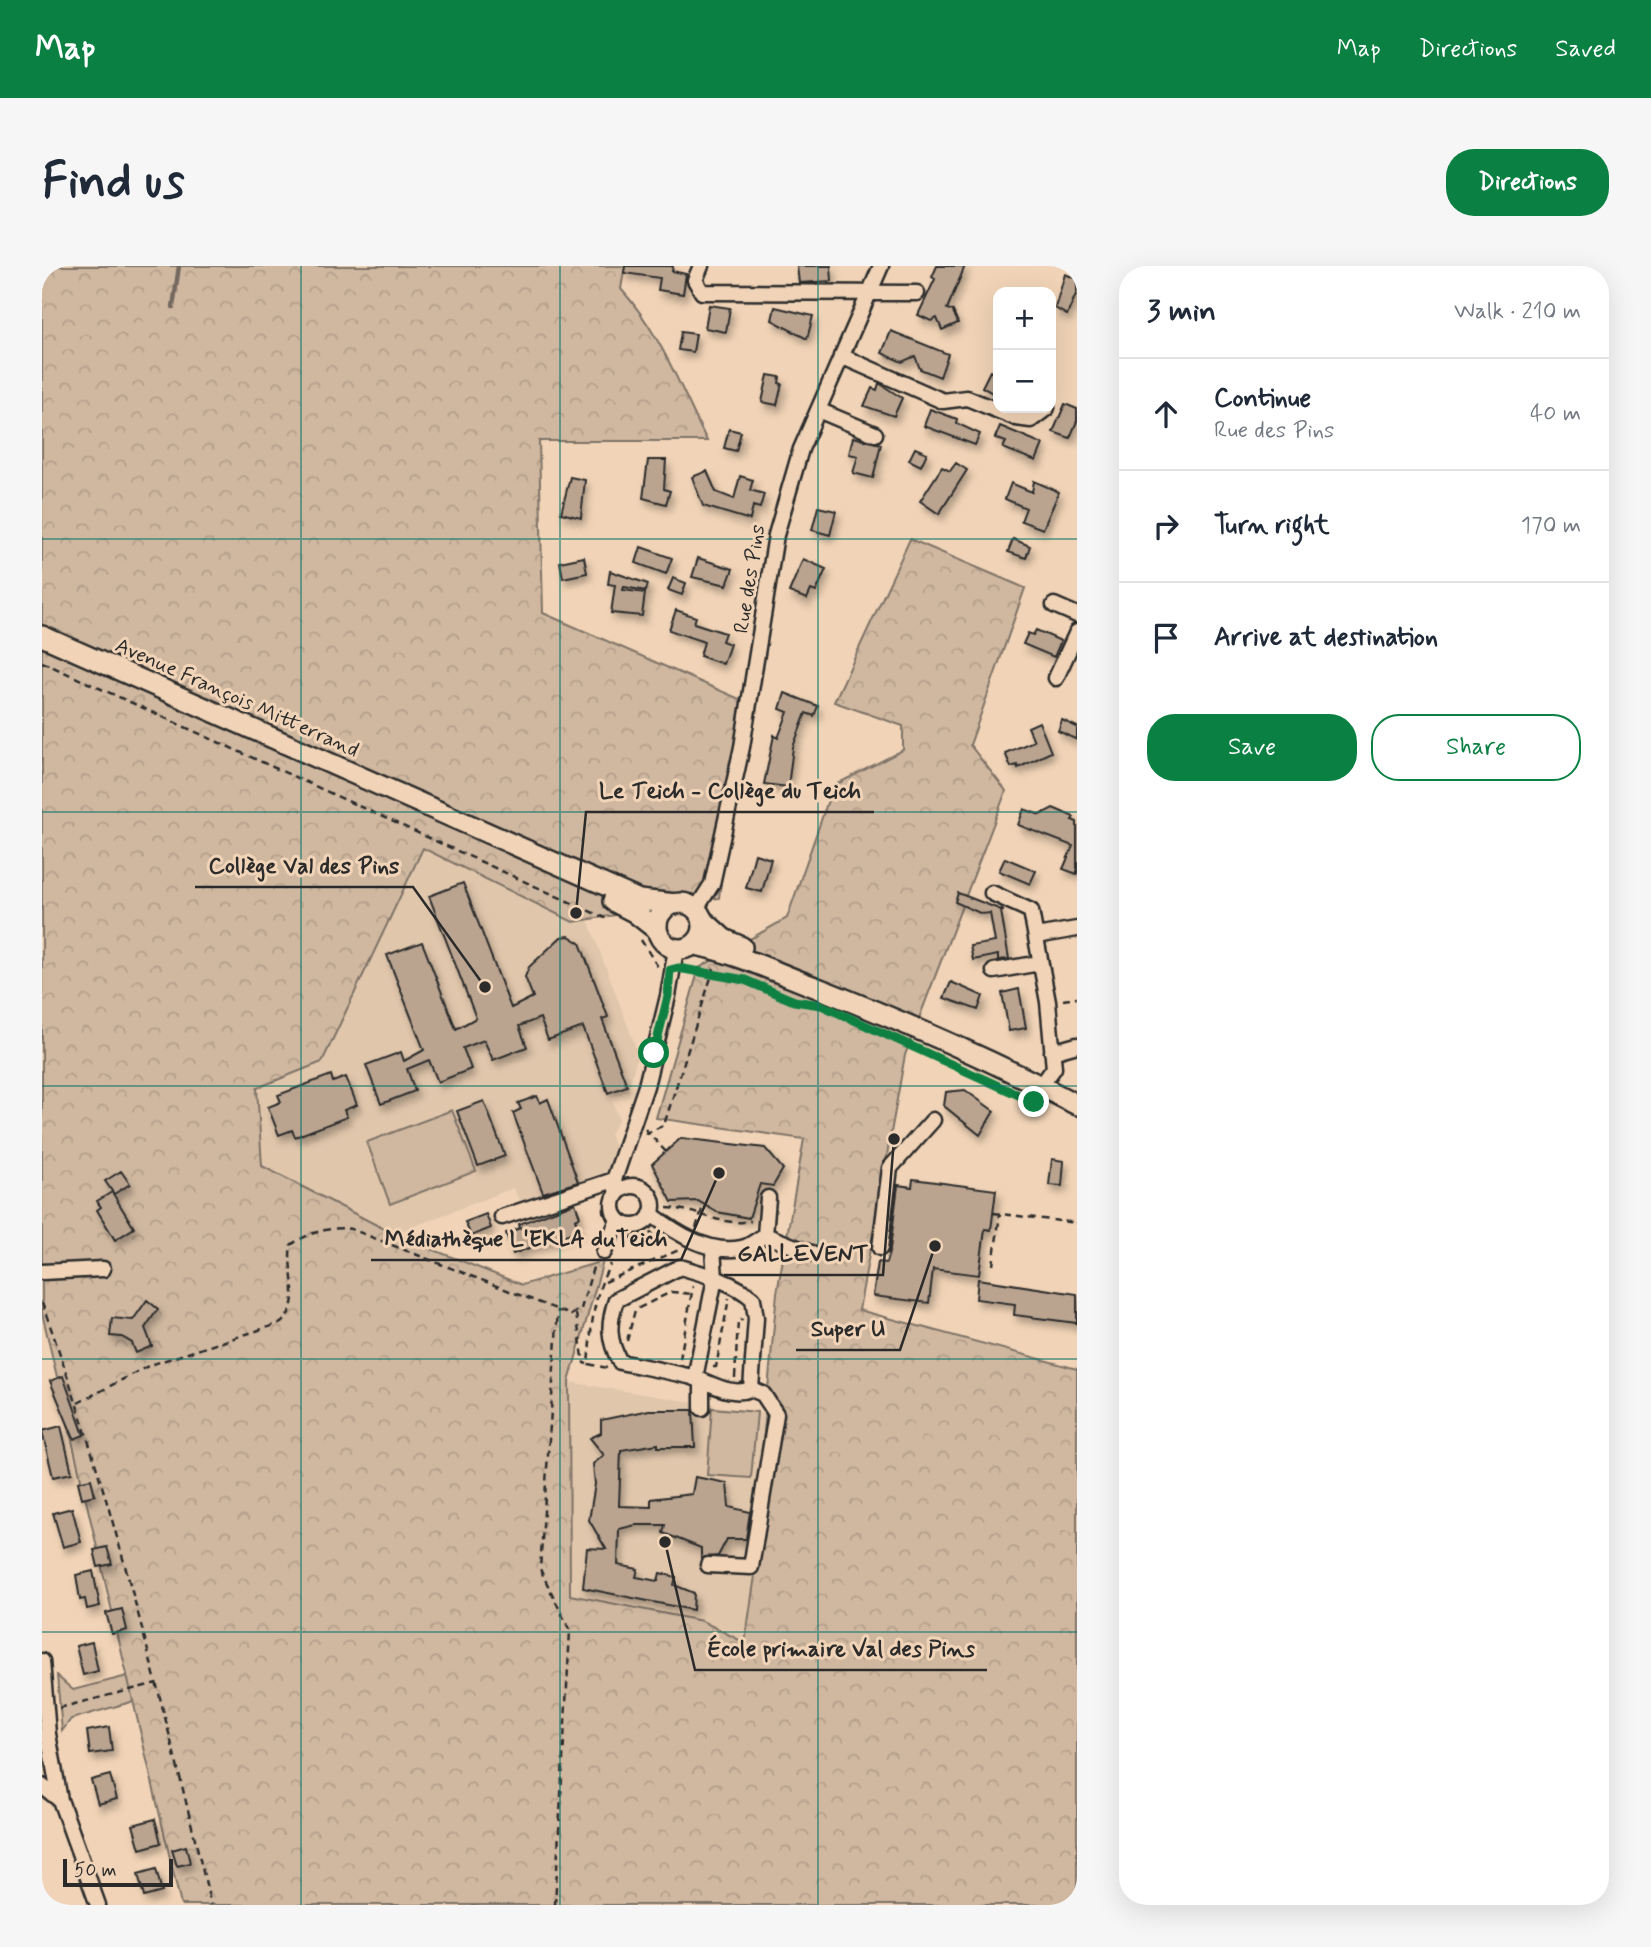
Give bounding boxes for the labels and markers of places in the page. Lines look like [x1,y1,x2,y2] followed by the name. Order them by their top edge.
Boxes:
[586,768,874,812] callout: Le Teich - Collège du Teich
[195,843,413,887] callout: Collège Val des Pins
[371,1216,681,1260] callout: Médiathèque L'EKLA duTeich
[724,1231,883,1275] callout: GALLEVENT
[796,1306,900,1350] callout: Super U
[695,1626,987,1670] callout: École primaire Val des Pins

